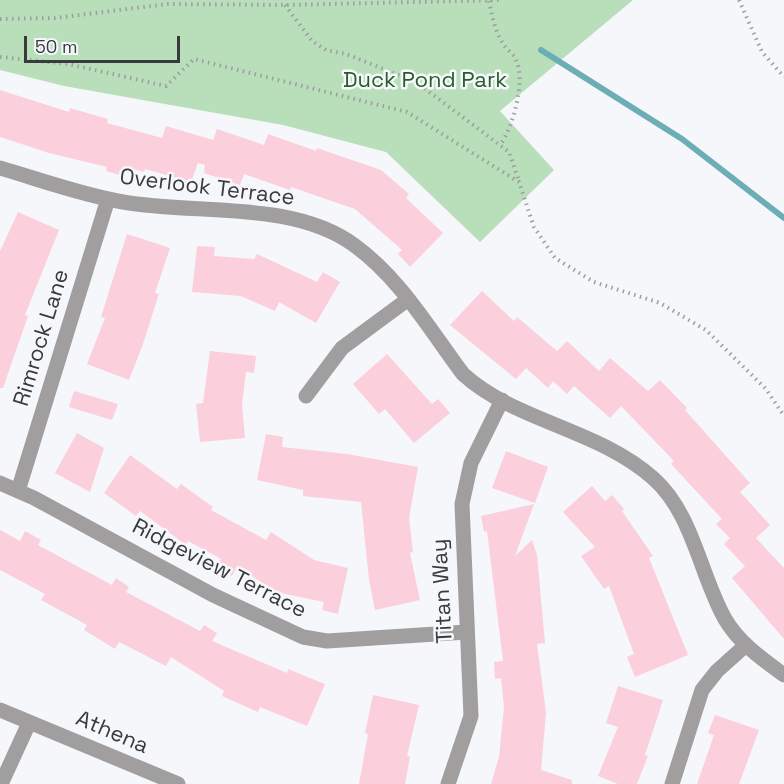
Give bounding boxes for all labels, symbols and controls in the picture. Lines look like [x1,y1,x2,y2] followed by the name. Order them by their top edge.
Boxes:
[27,24,183,62] scale bar
[35,35,77,58] text: 50 m
[343,68,507,94] park label: Duck Pond Park
[118,164,296,212] street label: Overlook Terrace
[9,266,75,410] street label: Rimrock Lane
[127,514,311,624] street label: Ridgeview Terrace
[427,538,459,644] street label: Titan Way
[72,706,152,760] street label: Athena

